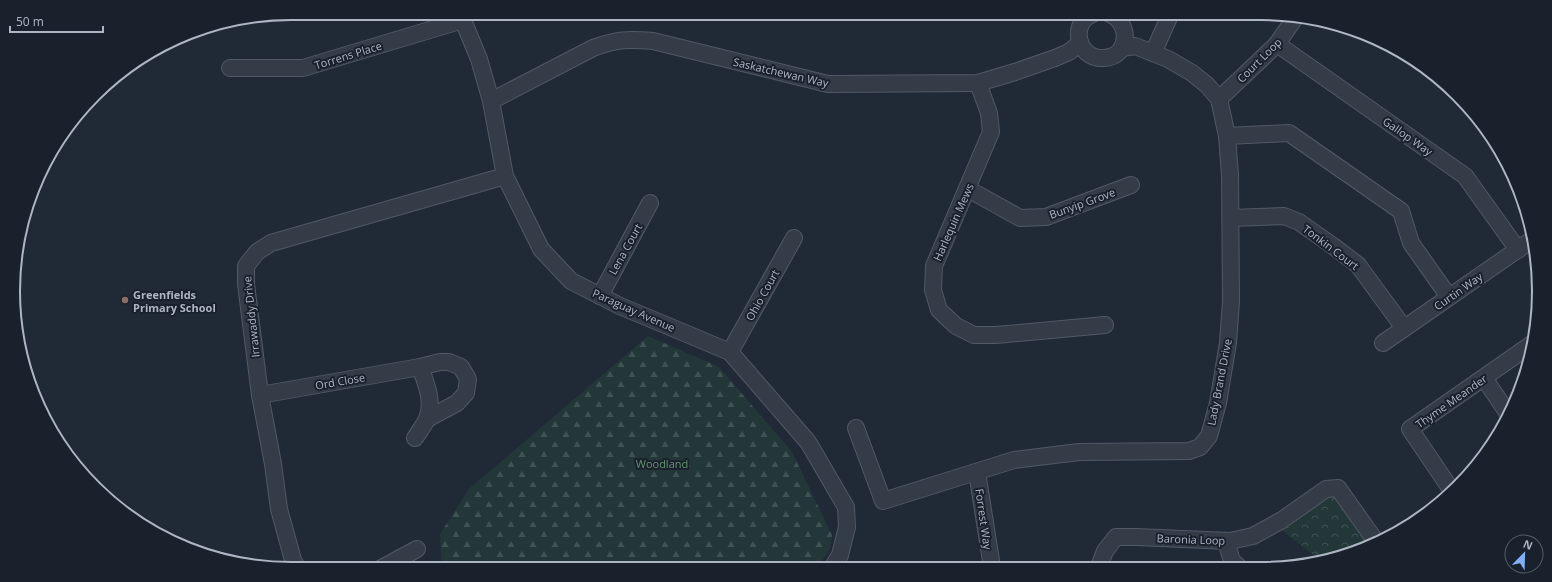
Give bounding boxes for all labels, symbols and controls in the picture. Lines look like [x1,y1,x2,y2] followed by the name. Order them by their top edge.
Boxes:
[10,8,103,34] scale bar
[16,13,44,30] text: 50 m
[1233,34,1285,86] street label: Court Loop
[313,38,383,72] street label: Torrens Place
[732,54,831,90] street label: Saskatchewan Way
[1380,113,1436,159] street label: Gallop Way
[929,181,977,263] street label: Harlequin Mews
[1047,184,1117,222] street label: Bunyip Grove
[605,221,645,277] street label: Lena Court
[1300,221,1362,273] street label: Tonkin Court
[742,267,782,323] street label: Ohio Court
[1431,268,1486,313] street label: Curtin Way
[239,276,263,358] street label: Irrawaddy Drive
[590,285,678,335] street label: Paraguay Avenue
[133,287,216,315] place label: Greenfields Primary School
[120,295,130,305] marker: Greenfields Primary School
[1203,337,1235,427] street label: Lady Brand Drive
[314,369,366,393] street label: Ord Close
[1412,371,1490,431] street label: Thyme Meander
[636,456,688,471] park label: Woodland
[972,488,996,551] street label: Forrest Way
[1156,530,1226,548] street label: Baronia Loop
[1504,534,1544,574] north arrow
[1521,536,1535,553] text: N

